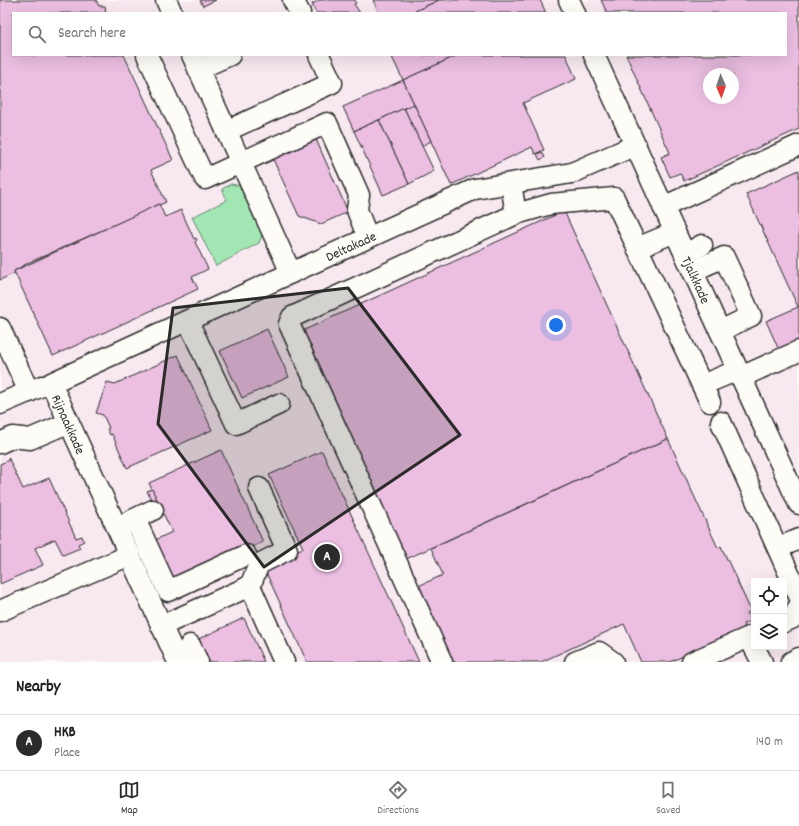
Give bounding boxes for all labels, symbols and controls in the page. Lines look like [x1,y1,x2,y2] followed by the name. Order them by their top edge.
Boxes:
[12,12,787,56] search box
[26,23,48,45] icon: search
[58,23,126,45] text: Search here
[703,68,739,104] north arrow
[323,227,380,268] street label: Deltakade
[675,254,714,307] street label: Tjalkkade
[546,315,566,335] your location
[45,392,89,458] street label: Rijnaakkade
[314,542,340,572] pin: A
[751,578,787,650] map controls
[751,578,787,614] button: locate
[751,614,787,650] button: layers
[16,676,60,700] text: Nearby
[54,722,76,744] text: HKB
[25,733,33,752] text: A
[756,733,783,752] text: 140 m
[54,744,80,763] text: Place
[118,779,140,819] tab: Map
[377,779,419,819] tab: Directions
[656,779,681,819] tab: Saved

